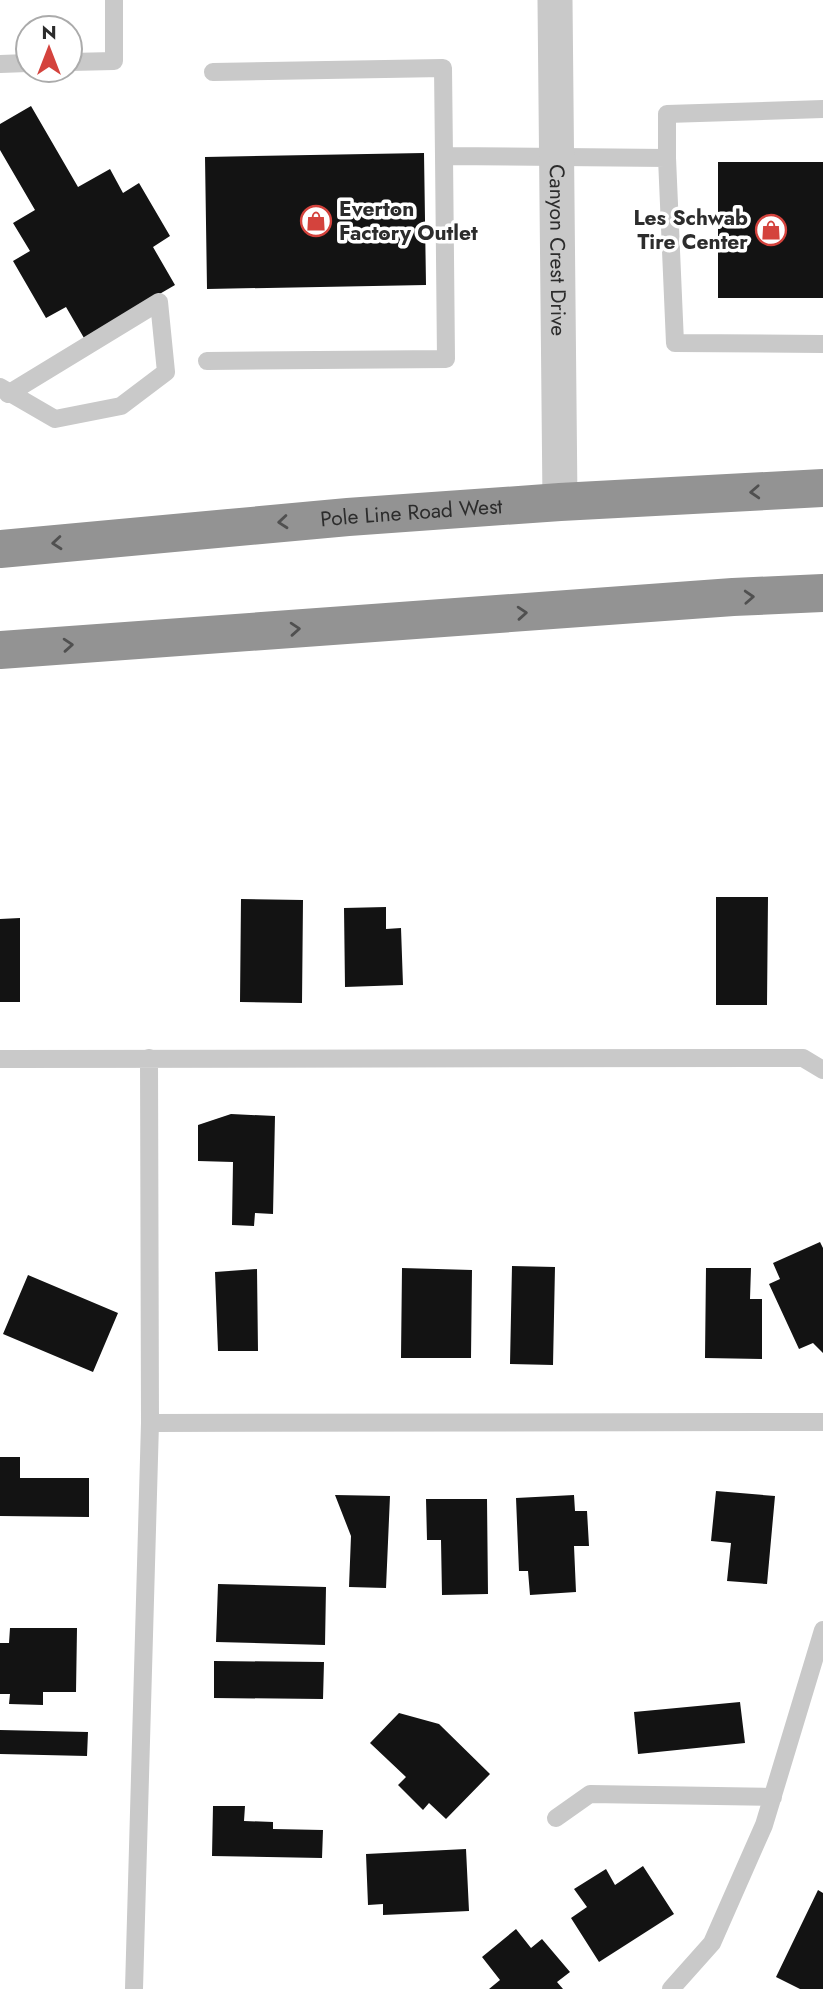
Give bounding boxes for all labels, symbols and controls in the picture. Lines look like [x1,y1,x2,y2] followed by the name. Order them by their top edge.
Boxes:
[14,14,84,84] north arrow
[41,19,57,46] text: N
[542,164,573,336] street label: Canyon Crest Drive
[339,194,478,248] place label: Everton Factory Outlet
[633,203,748,257] place label: Les Schwab Tire Center
[299,204,333,238] shop icon: Everton Factory Outlet
[754,213,788,247] shop icon: Les Schwab Tire Center
[749,484,760,499] one-way arrow
[319,491,503,534] street label: Pole Line Road West
[278,515,289,530] one-way arrow
[51,535,62,550] one-way arrow
[744,589,755,604] one-way arrow
[517,605,528,620] one-way arrow
[290,622,301,637] one-way arrow
[63,638,74,653] one-way arrow

